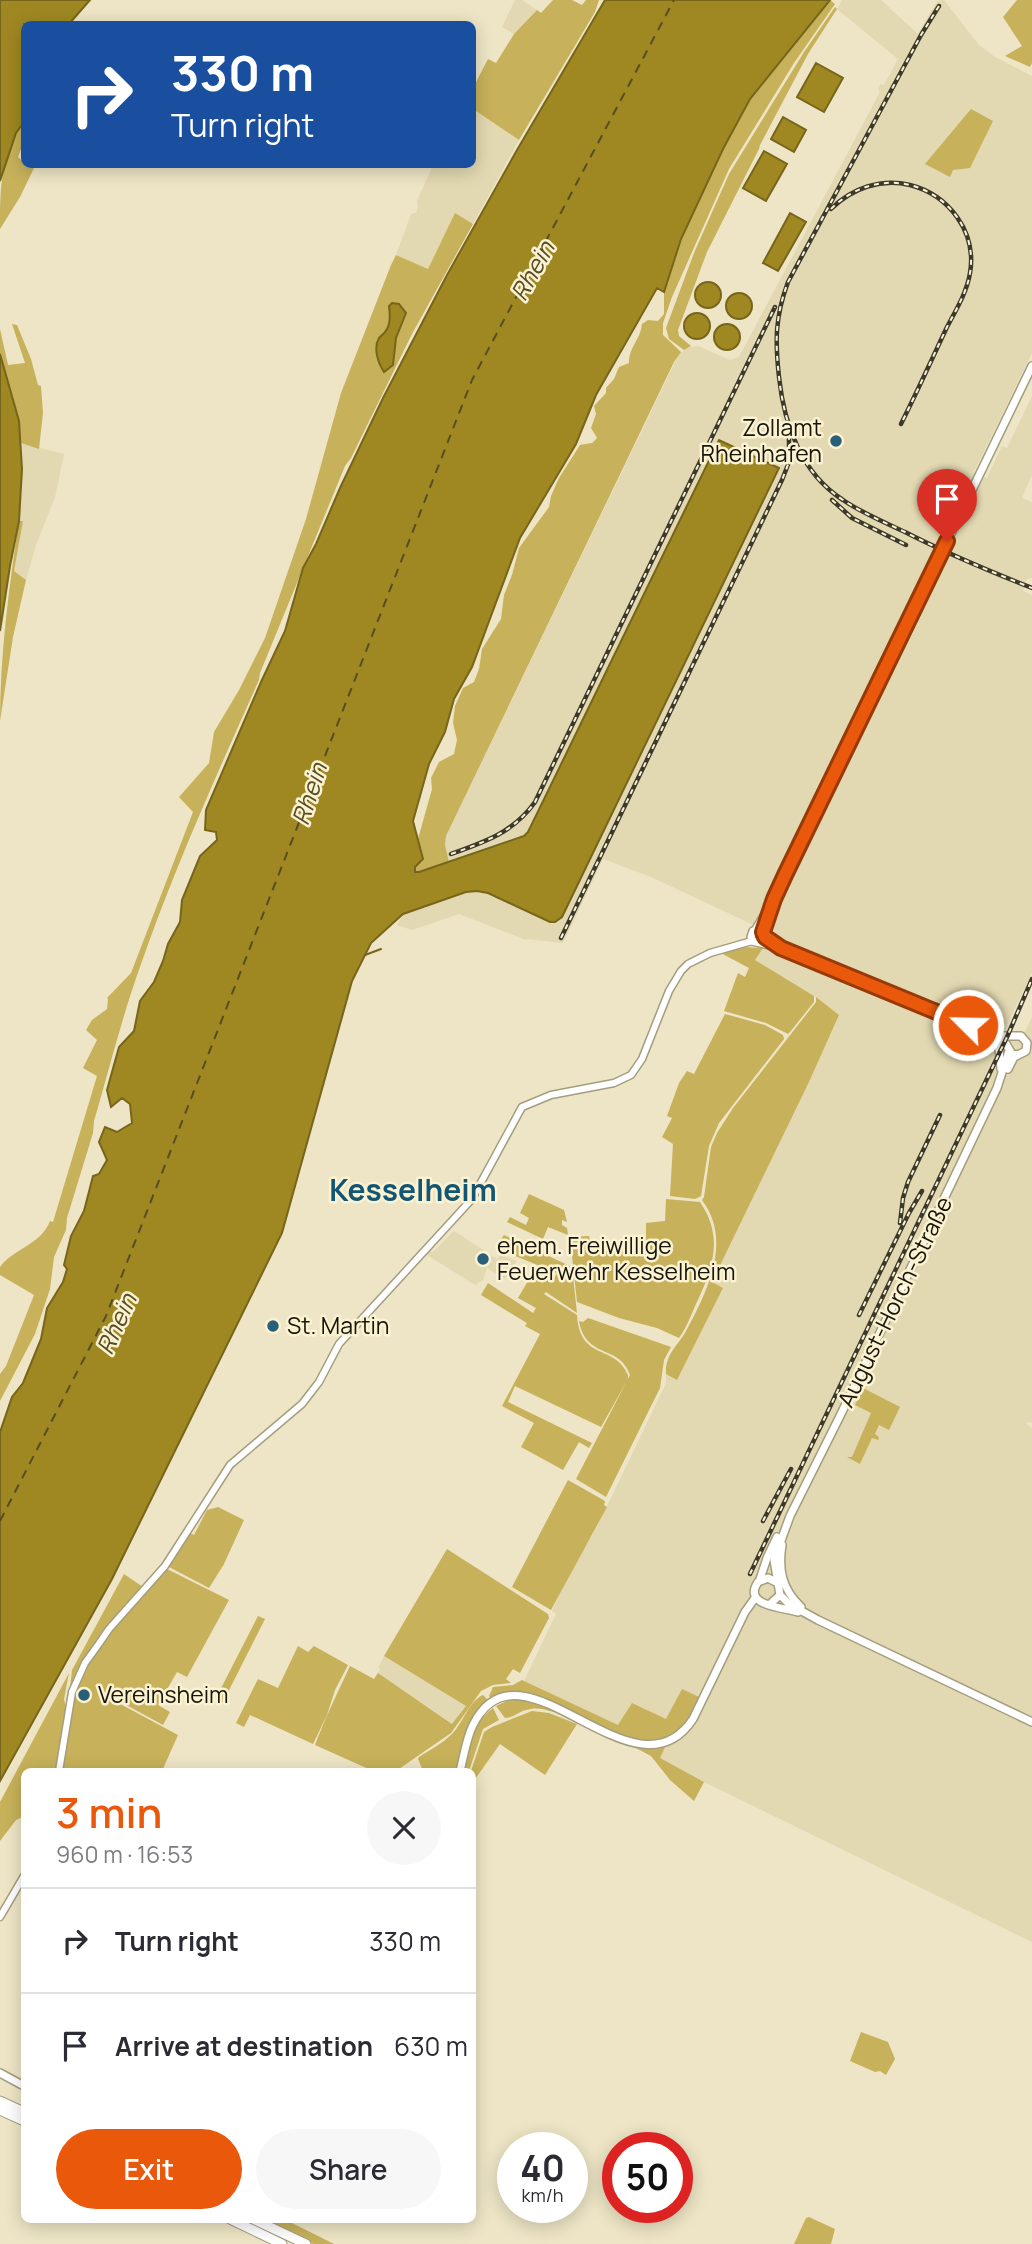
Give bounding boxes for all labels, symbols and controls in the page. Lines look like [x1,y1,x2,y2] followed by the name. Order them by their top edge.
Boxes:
[171,39,314,106] text: 330 m
[56,49,147,140] icon: right
[171,103,314,147] text: Turn right
[502,234,562,306] water label: Rhein
[700,411,822,469] place label: Zollamt Rheinhafen
[828,433,844,449] marker: Zollamt Rheinhafen
[917,469,977,541] pin
[928,480,966,518] icon: arrive
[283,758,334,829] water label: Rhein
[931,988,1005,1062] position arrow
[329,1169,497,1210] district label: Kesselheim
[829,1191,959,1412] street label: August-Horch-Straße
[497,1229,735,1287] place label: ehem. Freiwillige Feuerwehr Kesselheim
[475,1251,491,1267] marker: ehem. Freiwillige Feuerwehr Kesselheim
[88,1287,144,1359] water label: Rhein
[287,1309,389,1341] place label: St. Martin
[265,1318,281,1334] marker: St. Martin
[98,1678,229,1710] place label: Vereinsheim
[76,1687,92,1703] marker: Vereinsheim
[56,1783,162,1841] text: 3 min
[367,1791,441,1865] button: close
[56,1838,193,1870] text: 960 m · 16:53
[56,1922,94,1960] icon: right
[115,1923,239,1959] text: Turn right
[369,1923,441,1959] text: 330 m
[56,2027,94,2065] icon: arrive
[115,2028,373,2064] text: Arrive at destination
[394,2028,468,2064] text: 630 m
[56,2129,242,2209] button: Exit
[256,2129,441,2209] button: Share
[602,2132,693,2223] speed limit sign: 50
[520,2144,565,2192] text: 40
[522,2183,563,2207] text: km/h

